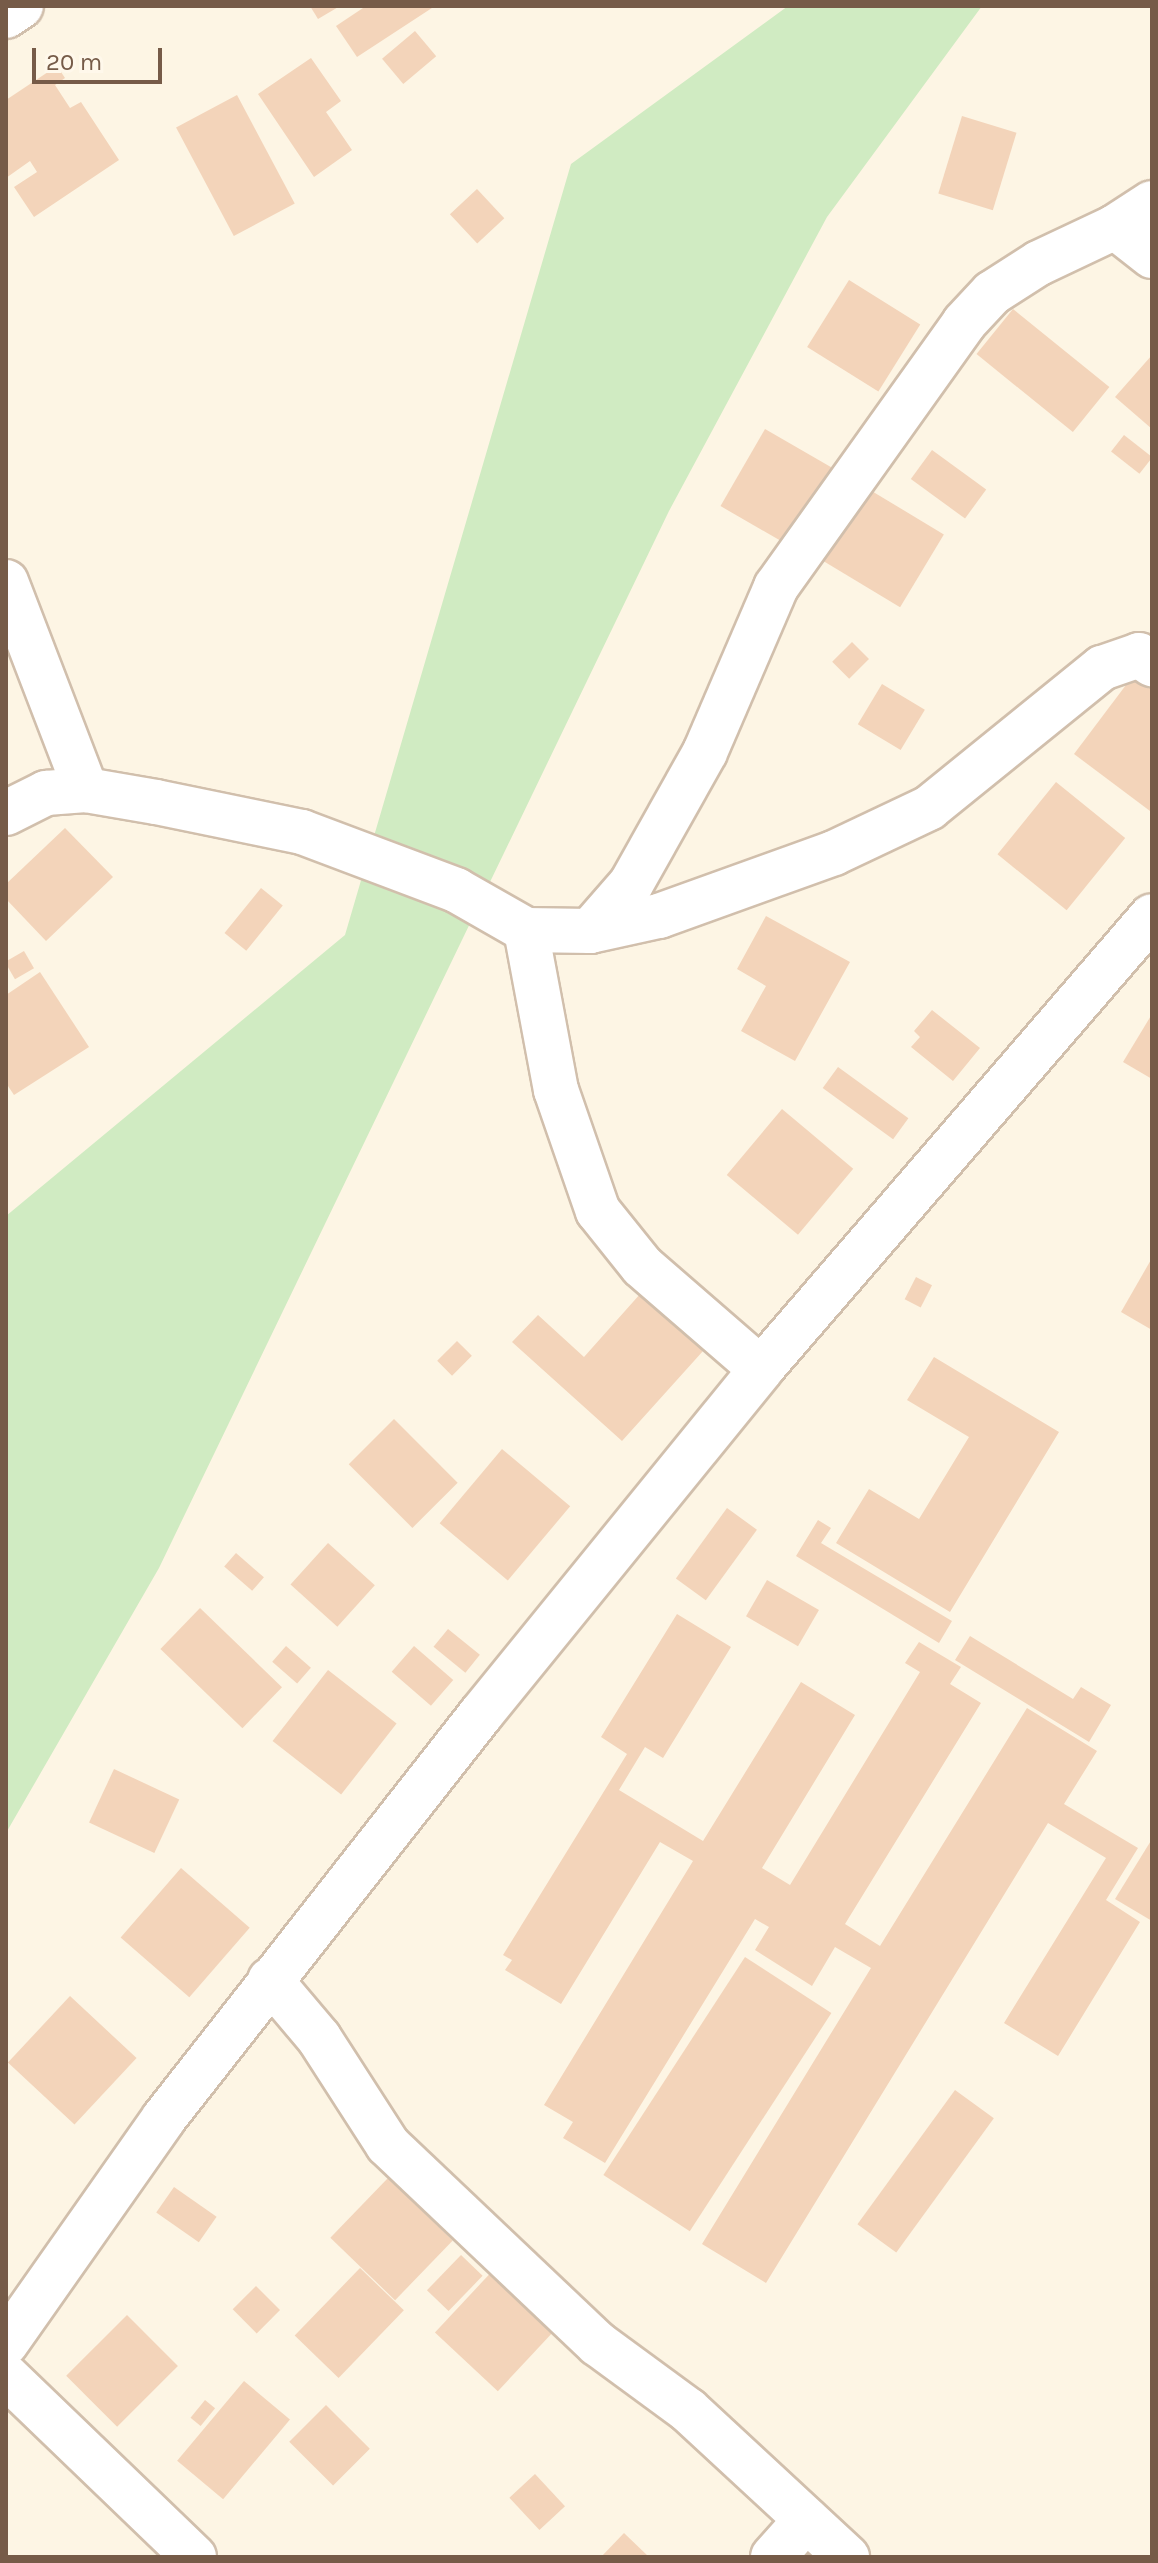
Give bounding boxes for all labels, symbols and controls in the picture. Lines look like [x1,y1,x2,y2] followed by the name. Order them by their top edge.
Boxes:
[36,32,166,82] scale bar
[46,48,102,76] text: 20 m

